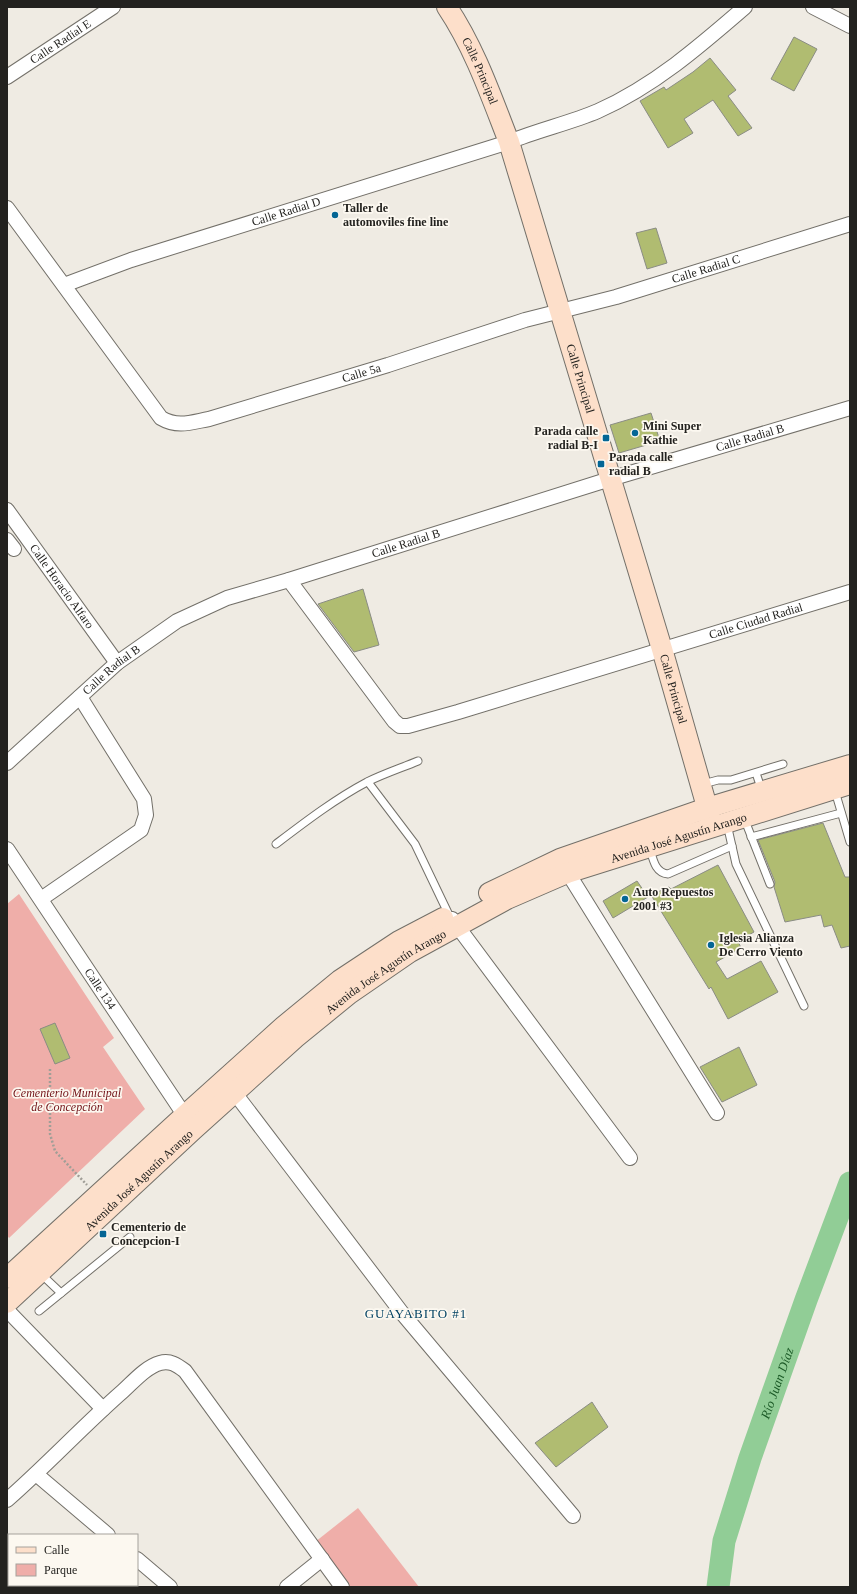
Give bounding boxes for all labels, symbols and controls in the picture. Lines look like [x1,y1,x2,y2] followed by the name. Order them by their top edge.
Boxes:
[27,17,93,67] street label: Calle Radial E
[459,35,501,107] street label: Calle Principal
[250,194,323,229] street label: Calle Radial D
[343,201,449,229] place label: Taller de automoviles fine line
[330,210,340,220] marker: Taller de automoviles fine line
[670,252,742,286] street label: Calle Radial C
[563,342,598,416] street label: Calle Principal
[340,360,383,385] street label: Calle 5a
[643,419,702,447] place label: Mini Super Kathie
[714,421,786,454] street label: Calle Radial B
[534,424,599,452] place label: Parada calle radial B-I
[630,428,640,438] marker: Mini Super Kathie
[601,433,611,443] marker: Parada calle radial B-I
[609,450,673,478] place label: Parada calle radial B
[596,459,606,469] marker: Parada calle radial B
[370,526,442,561] street label: Calle Radial B
[27,541,97,631] street label: Calle Horacio Alfaro
[707,600,805,642] street label: Calle Ciudad Radial
[80,642,143,698] street label: Calle Radial B
[657,653,690,726] street label: Calle Principal
[609,810,749,866] street label: Avenida José Agustín Arango
[633,885,714,913] place label: Auto Repuestos 2001 #3
[620,894,630,904] marker: Auto Repuestos 2001 #3
[323,927,448,1017] street label: Avenida José Agustín Arango
[719,931,803,959] place label: Iglesia Alianza De Cerro Viento
[706,940,716,950] marker: Iglesia Alianza De Cerro Viento
[82,966,119,1012] street label: Calle 134
[13,1086,122,1114] park label: Cementerio Municipal de Concepción
[82,1127,196,1234] street label: Avenida José Agustín Arango
[111,1220,187,1248] place label: Cementerio de Concepcion-I
[98,1229,108,1239] marker: Cementerio de Concepcion-I
[365,1306,467,1321] district label: GUAYABITO #1
[757,1346,797,1422] water label: Río Juan Díaz
[8,1534,138,1586] legend
[44,1543,69,1557] text: Calle
[44,1563,77,1577] text: Parque

